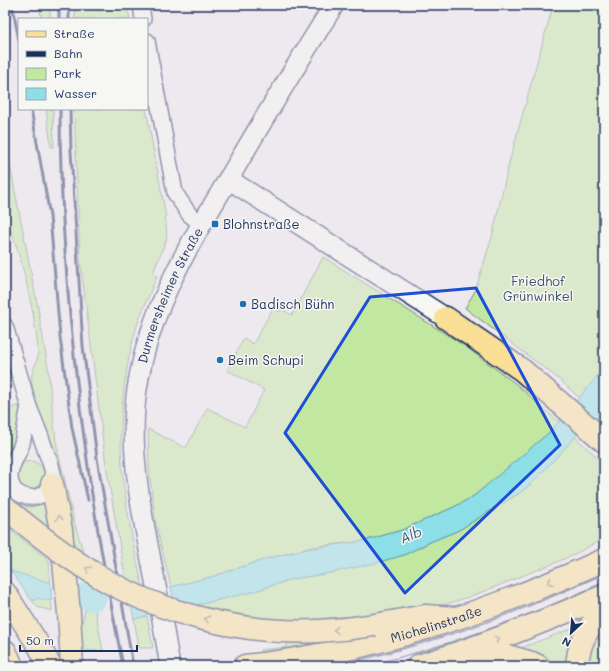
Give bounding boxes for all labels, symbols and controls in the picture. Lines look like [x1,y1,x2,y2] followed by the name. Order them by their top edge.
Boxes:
[18,18,148,110] legend
[54,25,95,41] text: Straße
[54,45,82,61] text: Bahn
[54,65,81,81] text: Park
[54,85,97,101] text: Wasser
[223,215,300,232] place label: Blohnstraße
[210,219,220,229] marker: Blohnstraße
[133,224,206,365] street label: Durmersheimer Straße
[503,272,573,304] park label: Friedhof Grünwinkel
[251,295,335,312] place label: Badisch Bühn
[238,299,248,309] marker: Badisch Bühn
[228,351,304,368] place label: Beim Schupi
[215,355,225,365] marker: Beim Schupi
[55,515,64,521] one-way arrow
[397,522,425,547] water label: Alb
[85,567,92,574] one-way arrow
[547,578,554,586] one-way arrow
[388,601,484,646] street label: Michelinstraße
[551,613,591,653] north arrow
[204,615,211,624] one-way arrow
[333,625,339,634] one-way arrow
[20,627,137,653] scale bar
[26,632,54,648] text: 50 m
[559,634,573,651] text: N
[493,636,500,644] one-way arrow

